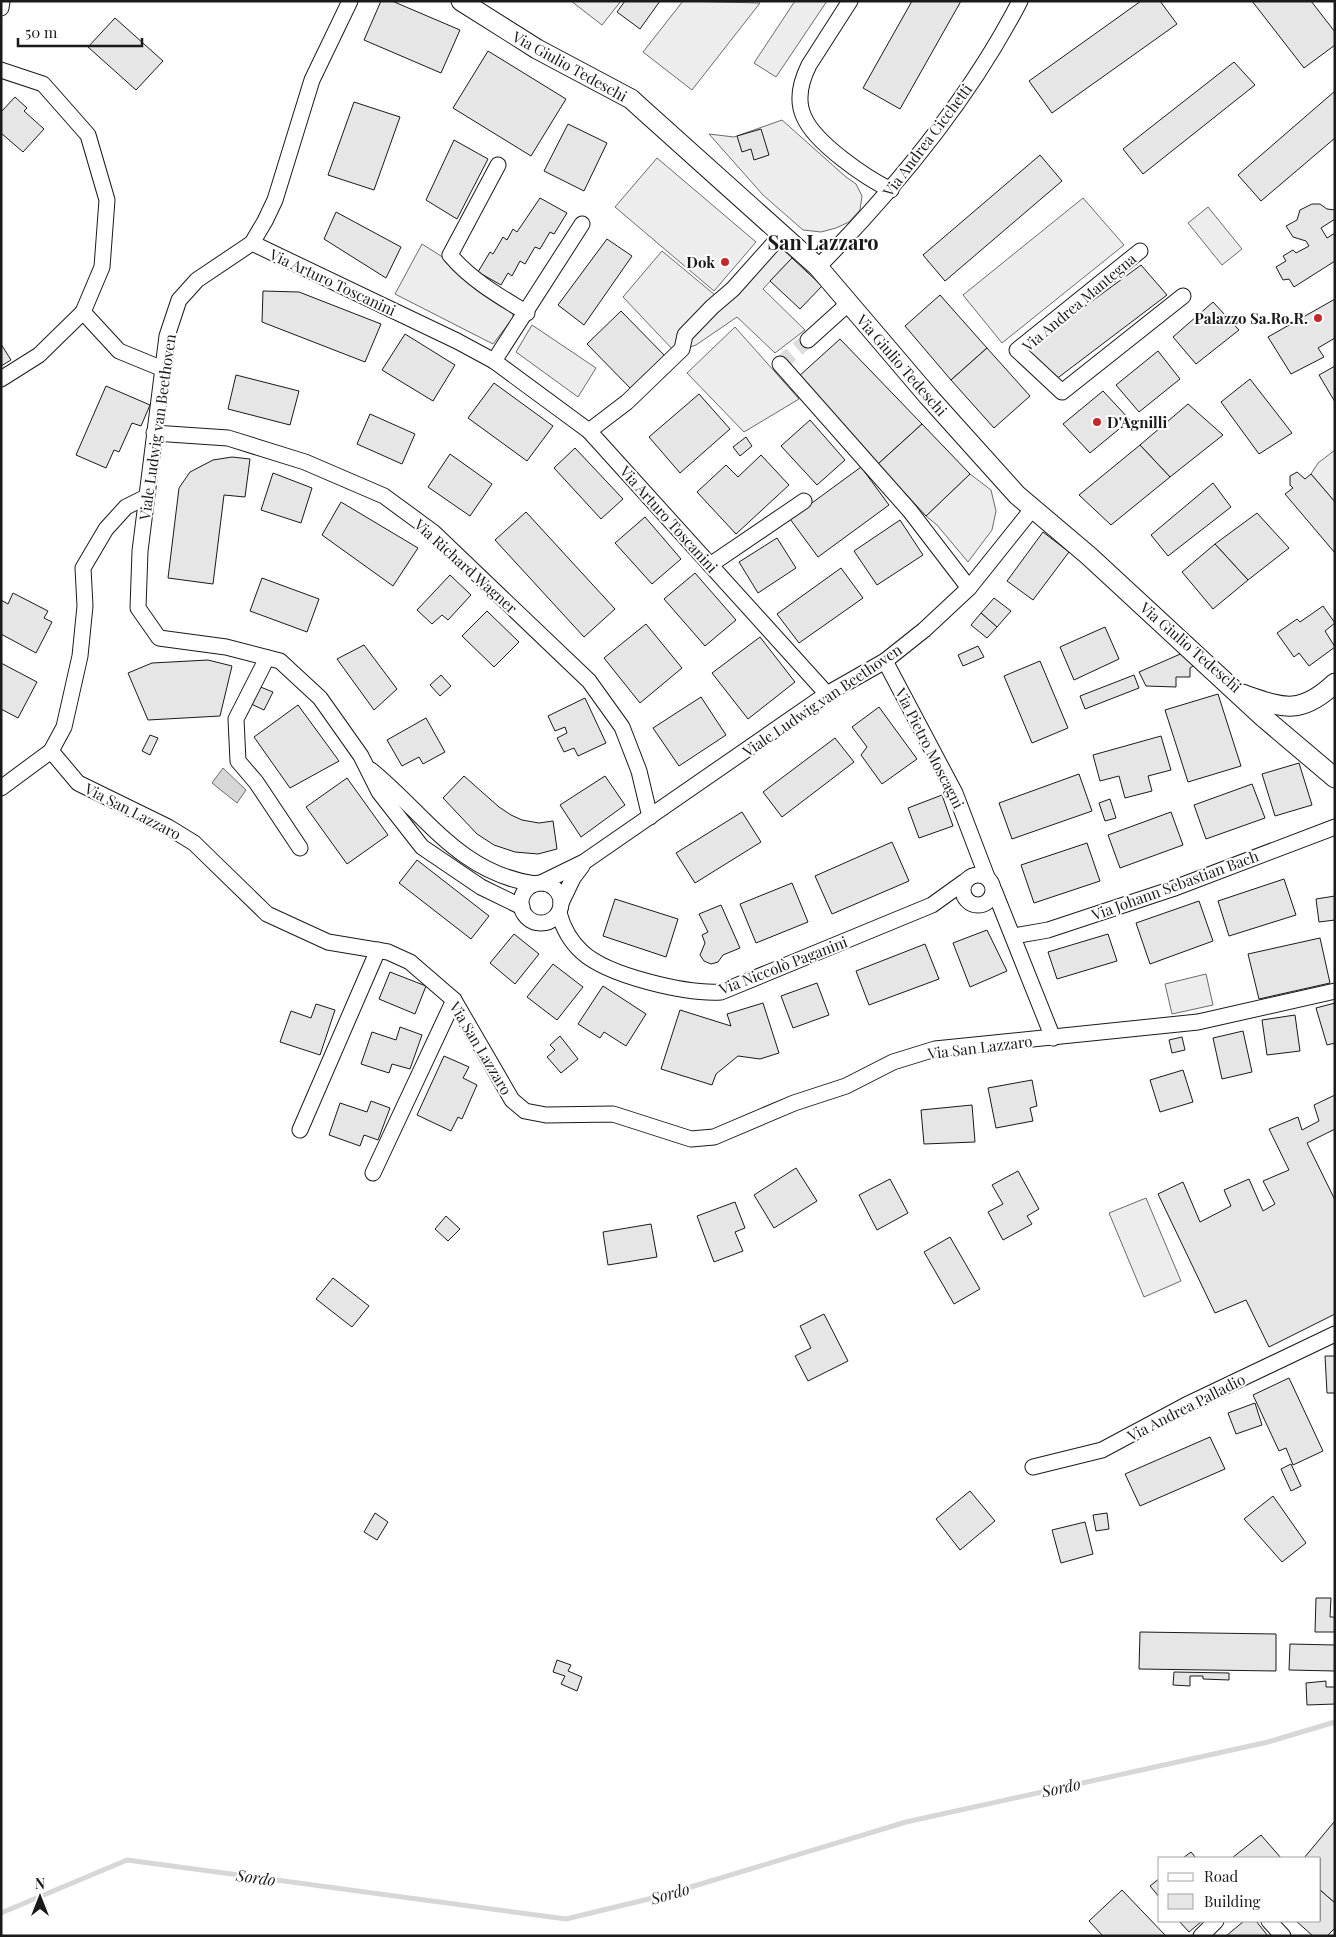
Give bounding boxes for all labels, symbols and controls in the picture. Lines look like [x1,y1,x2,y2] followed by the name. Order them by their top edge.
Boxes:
[18,15,141,47] scale bar
[25,22,58,42] text: 50 m
[508,26,631,106] street label: Via Giulio Tedeschi
[877,79,976,201] street label: Via Andrea Cicchetti
[767,228,879,255] district label: San Lazzaro
[266,244,400,320] street label: Via Arturo Toscanini
[1017,248,1140,356] street label: Via Andrea Mantegna
[686,252,715,272] place label: Dok
[719,256,731,268] marker: Dok
[1194,308,1308,328] place label: Palazzo Sa.Ro.R.
[852,309,952,420] street label: Via Giulio Tedeschi
[1312,312,1324,324] marker: Palazzo Sa.Ro.R.
[134,333,180,522] street label: Viale Ludwig van Beethoven
[1107,412,1168,432] place label: D'Agnilli
[1091,416,1103,428] marker: D'Agnilli
[615,461,723,577] street label: Via Arturo Toscanini
[410,514,522,618] street label: Via Richard Wagner
[1135,597,1246,697] street label: Via Giulio Tedeschi
[738,639,905,761] street label: Viale Ludwig van Beethoven
[891,683,969,812] street label: Via Pietro Moscagni
[81,778,184,844] street label: Via San Lazzaro
[1088,845,1261,925] street label: Via Johann Sebastian Bach
[715,931,851,999] street label: Via Niccolò Paganini
[445,997,517,1098] street label: Via San Lazzaro
[926,1031,1034,1063] street label: Via San Lazzaro
[1123,1369,1248,1446] street label: Via Andrea Palladio
[1038,1773,1083,1802] water label: Sordo
[1158,1857,1321,1922] legend
[234,1864,277,1890] water label: Sordo
[1204,1866,1238,1886] text: Road
[15,1872,65,1922] north arrow
[35,1874,45,1893] text: N
[647,1877,692,1909] water label: Sordo
[1204,1891,1261,1911] text: Building

